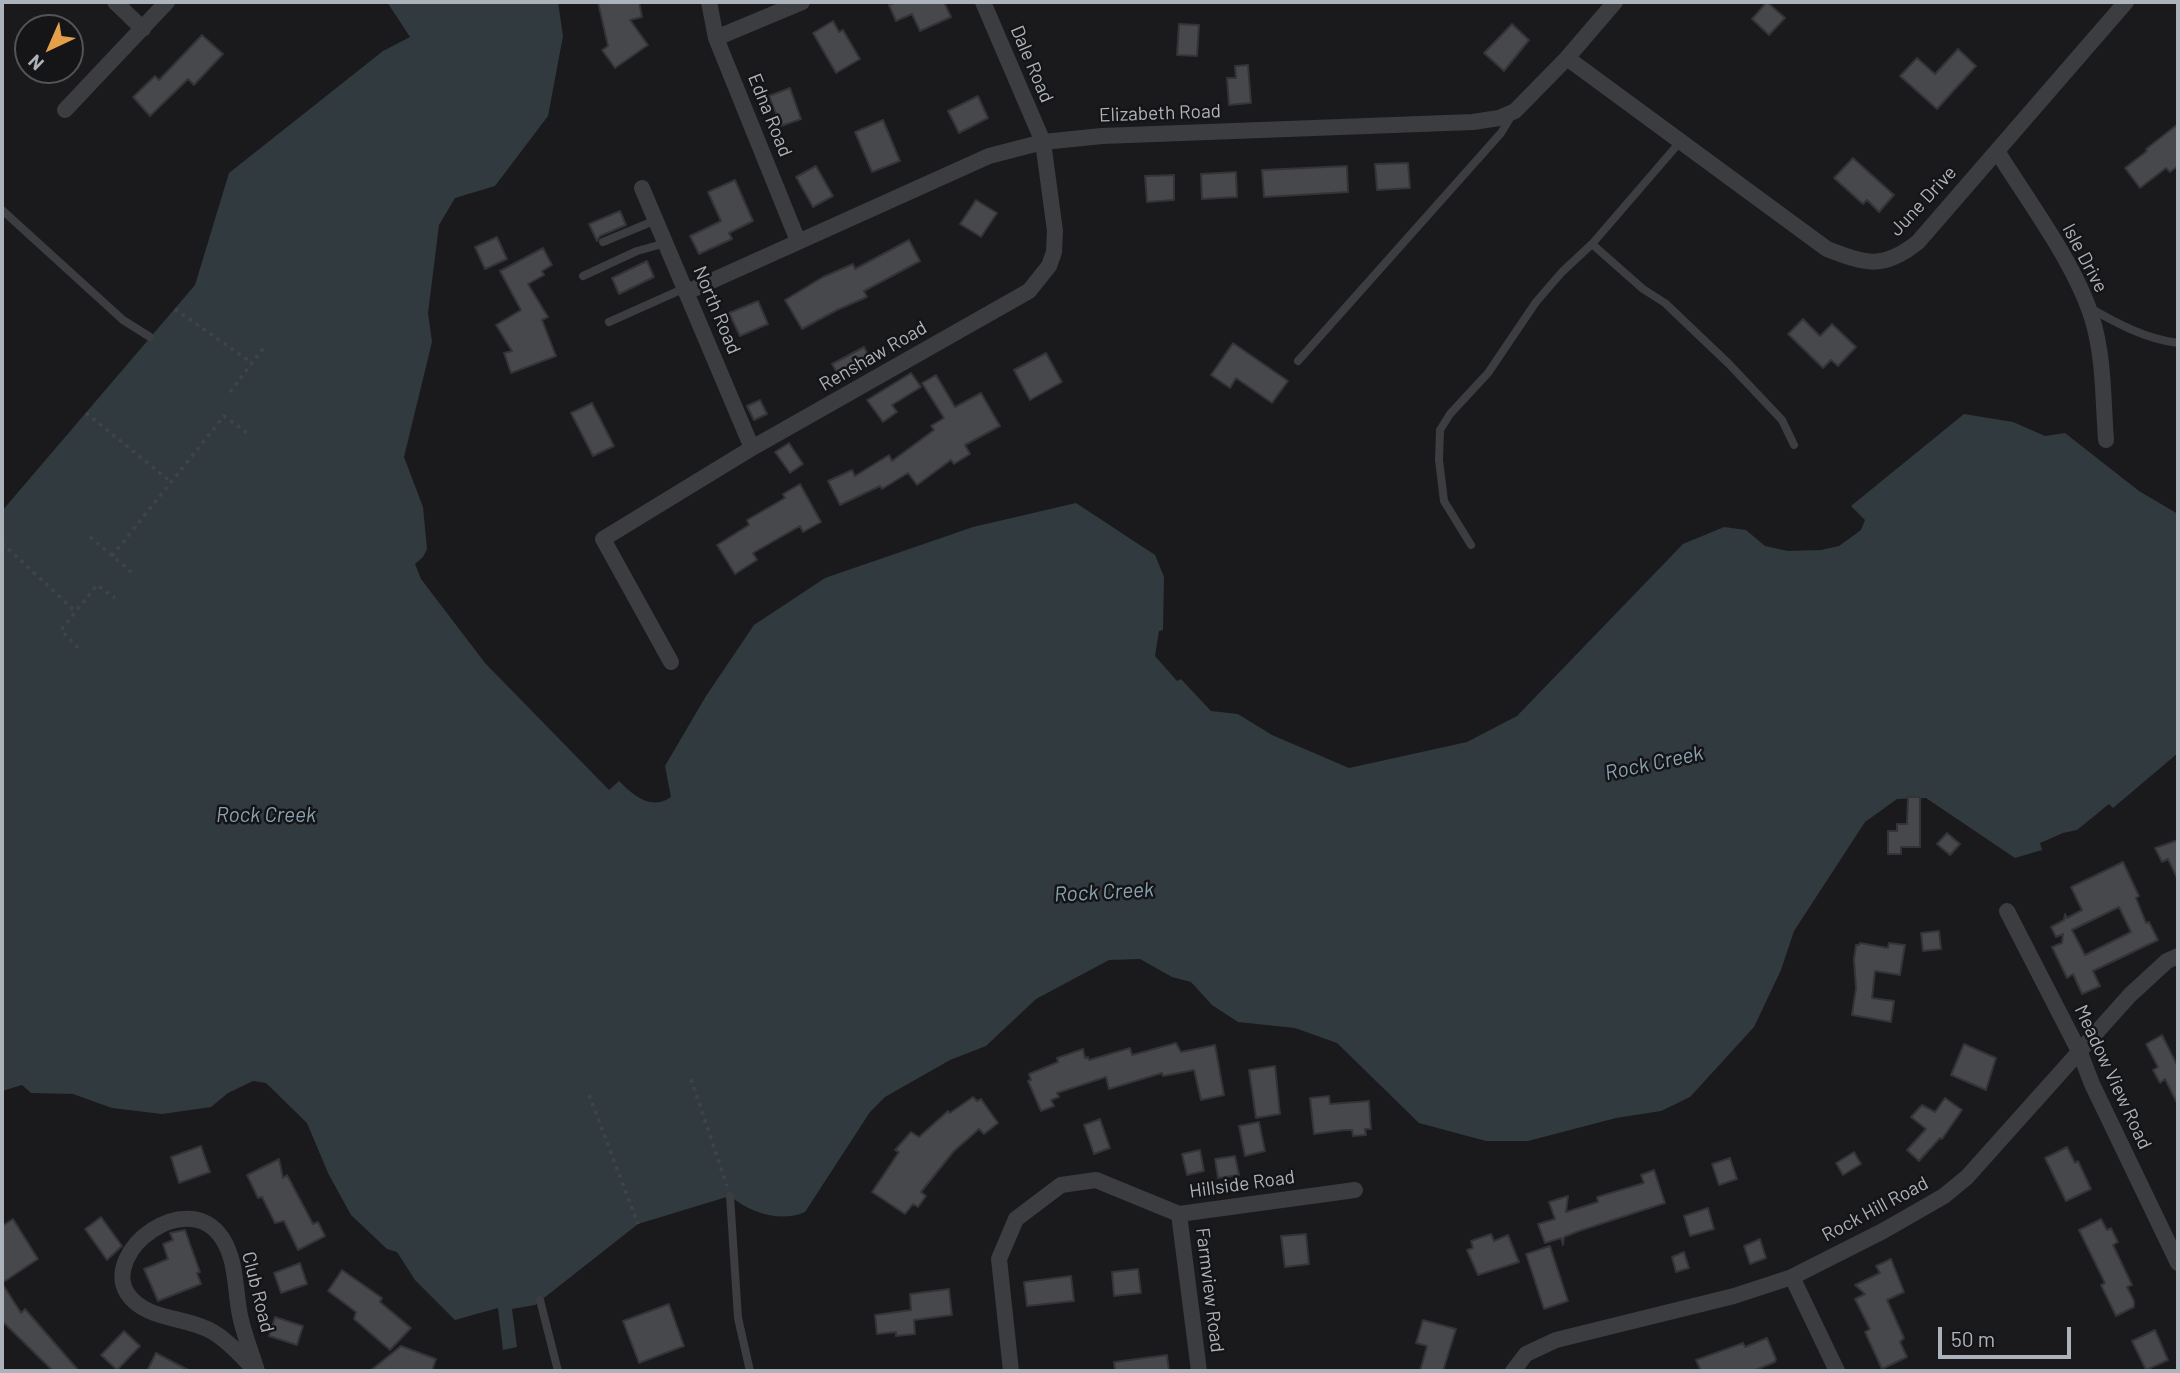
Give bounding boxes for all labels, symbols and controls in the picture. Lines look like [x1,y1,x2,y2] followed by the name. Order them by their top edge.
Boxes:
[14,14,84,84] north arrow
[1006,22,1058,106] street label: Dale Road
[23,50,48,76] text: N
[743,70,797,160] street label: Edna Road
[1099,99,1221,127] street label: Elizabeth Road
[1885,161,1961,241] street label: June Drive
[2057,220,2113,296] street label: Isle Drive
[688,263,746,357] street label: North Road
[815,316,931,396] street label: Renshaw Road
[1602,740,1706,786] water label: Rock Creek
[216,802,316,828] water label: Rock Creek
[1053,877,1155,907] water label: Rock Creek
[2070,1001,2156,1153] street label: Meadow View Road
[1188,1165,1296,1203] street label: Hillside Road
[1818,1171,1932,1247] street label: Rock Hill Road
[1191,1226,1229,1354] street label: Farmview Road
[237,1249,279,1335] street label: Club Road
[1942,1314,2075,1358] scale bar
[1951,1326,1995,1351] text: 50 m

